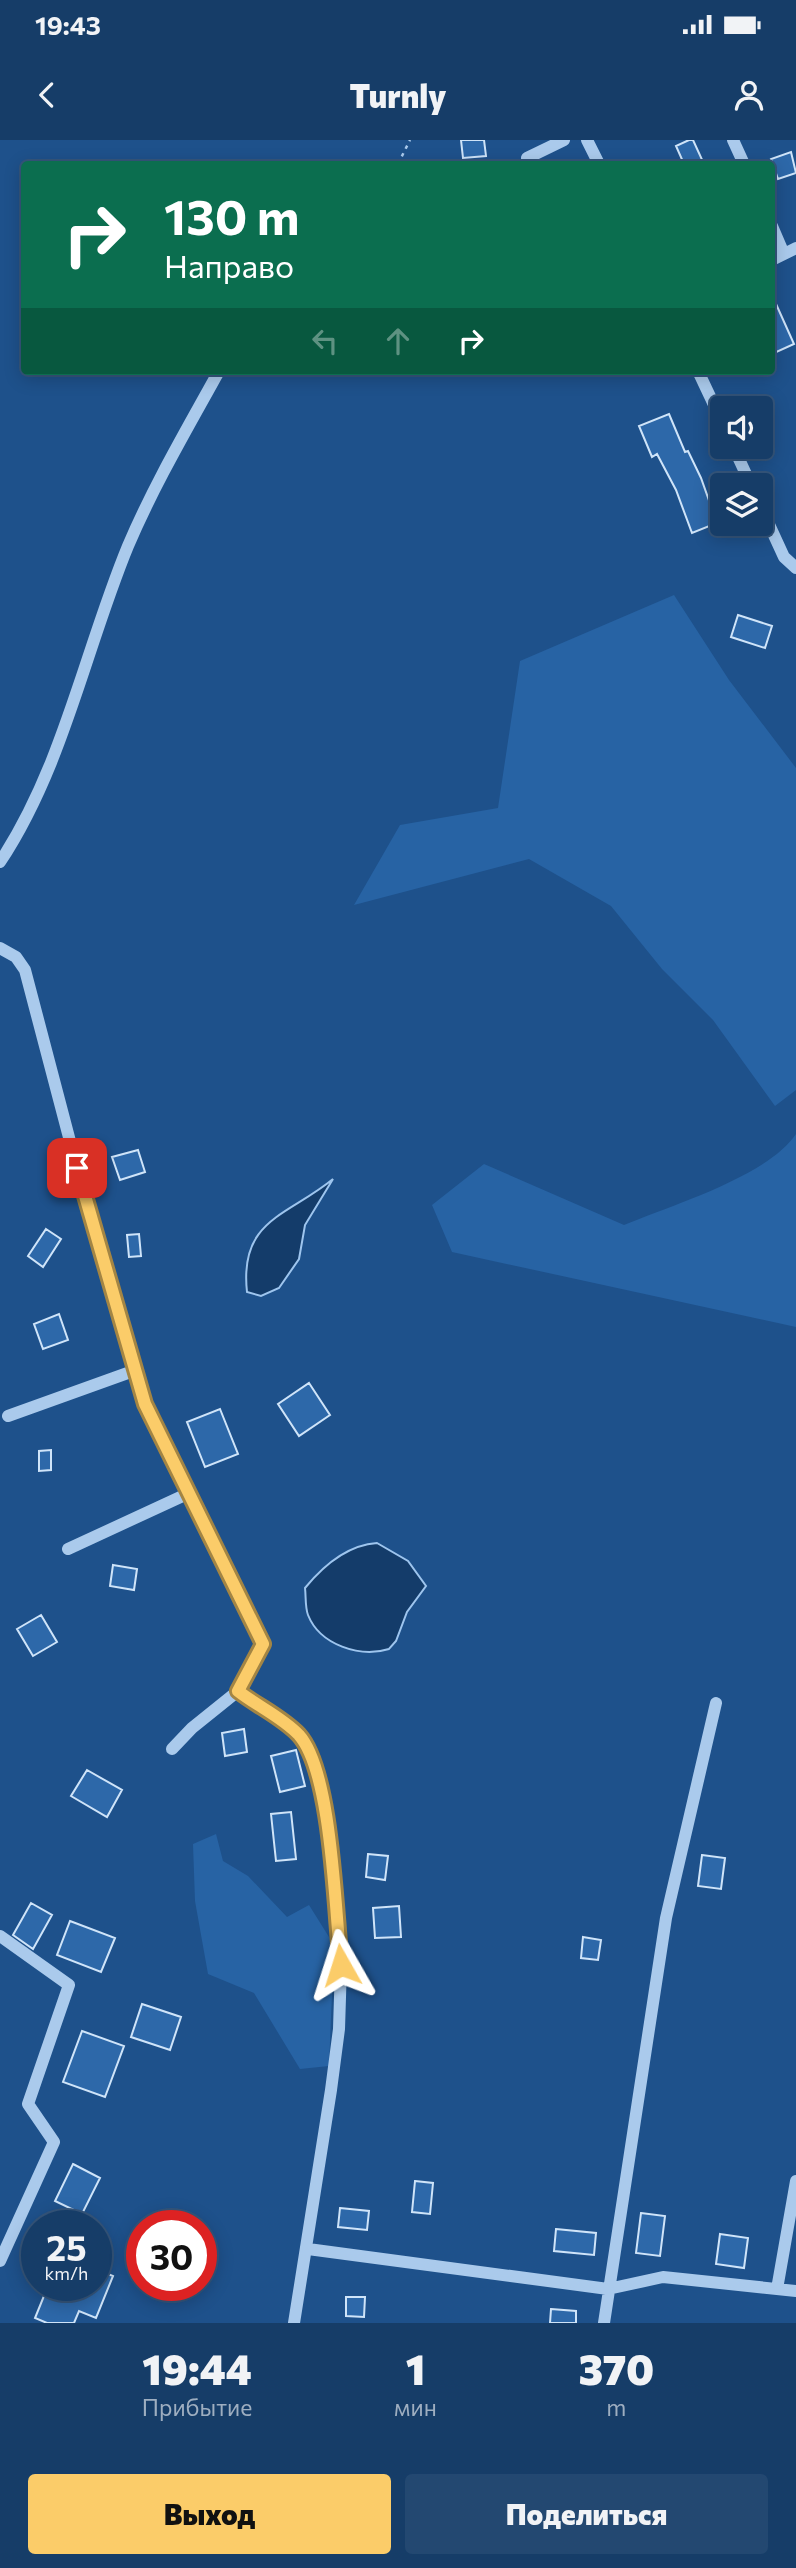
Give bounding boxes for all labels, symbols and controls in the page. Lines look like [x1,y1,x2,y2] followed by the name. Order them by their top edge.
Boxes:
[35,9,101,40] text: 19:43
[350,75,446,115] text: Turnly
[28,76,66,114] icon: back
[730,76,768,114] icon: person
[164,185,299,245] text: 130 m
[49,189,140,280] icon: right
[164,245,294,285] text: Направо
[306,322,344,360] icon: left
[379,322,417,360] icon: ahead
[452,322,490,360] icon: right
[710,396,773,536] map controls
[710,396,773,459] button: sound
[710,473,773,536] button: layers
[47,1138,107,1198] pin
[58,1149,96,1187] icon: arrive
[304,1928,378,2002] position arrow
[126,2210,217,2301] speed limit sign: 30
[46,2225,87,2268] text: 25
[45,2262,88,2284] text: km/h
[142,2342,252,2394] text: 19:44
[406,2342,425,2394] text: 1
[579,2342,654,2394] text: 370
[142,2393,252,2421] text: Прибытие
[394,2393,437,2421] text: мин
[606,2393,626,2421] text: m
[28,2474,391,2554] button: Выход
[405,2474,768,2554] button: Поделиться

